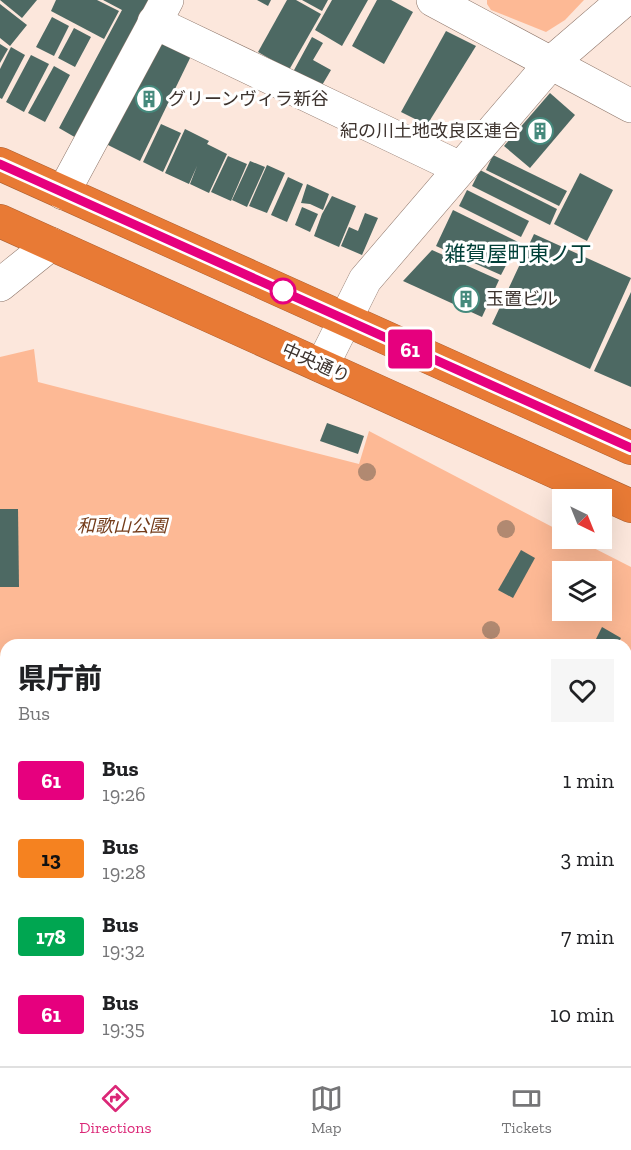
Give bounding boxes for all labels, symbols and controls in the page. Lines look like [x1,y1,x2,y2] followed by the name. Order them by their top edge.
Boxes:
[134,84,164,114] building icon: グリーンヴィラ新谷
[168,88,329,110] place label: グリーンヴィラ新谷
[525,116,555,146] building icon: 紀の川土地改良区連合
[340,120,520,142] place label: 紀の川土地改良区連合
[445,241,592,266] district label: 雑賀屋町東ノ丁
[270,278,296,304] unlabelled marker
[451,284,481,314] building icon: 玉置ビル
[486,288,558,310] place label: 玉置ビル
[383,330,437,368] line badge: 61
[400,337,420,362] text: 61
[279,338,353,388] street label: 中央通り
[552,489,612,549] north arrow
[552,489,612,621] map controls
[77,515,170,537] park label: 和歌山公園
[552,561,612,621] button: layers
[551,659,614,722] button: heart
[18,662,102,695] text: 県庁前
[18,701,50,725] text: Bus
[102,755,139,782] text: Bus
[563,767,614,794] text: 1 min
[41,768,61,793] text: 61
[102,782,146,806] text: 19:26
[102,833,139,860] text: Bus
[560,845,614,872] text: 3 min
[41,846,61,871] text: 13
[102,860,146,884] text: 19:28
[102,911,139,938] text: Bus
[561,923,614,950] text: 7 min
[36,924,66,949] text: 178
[102,938,145,962] text: 19:32
[102,989,139,1016] text: Bus
[550,1001,614,1028] text: 10 min
[41,1002,61,1027] text: 61
[102,1016,145,1040] text: 19:35
[79,1082,151,1137] tab: Directions
[310,1082,343,1137] tab: Map
[501,1082,552,1137] tab: Tickets

